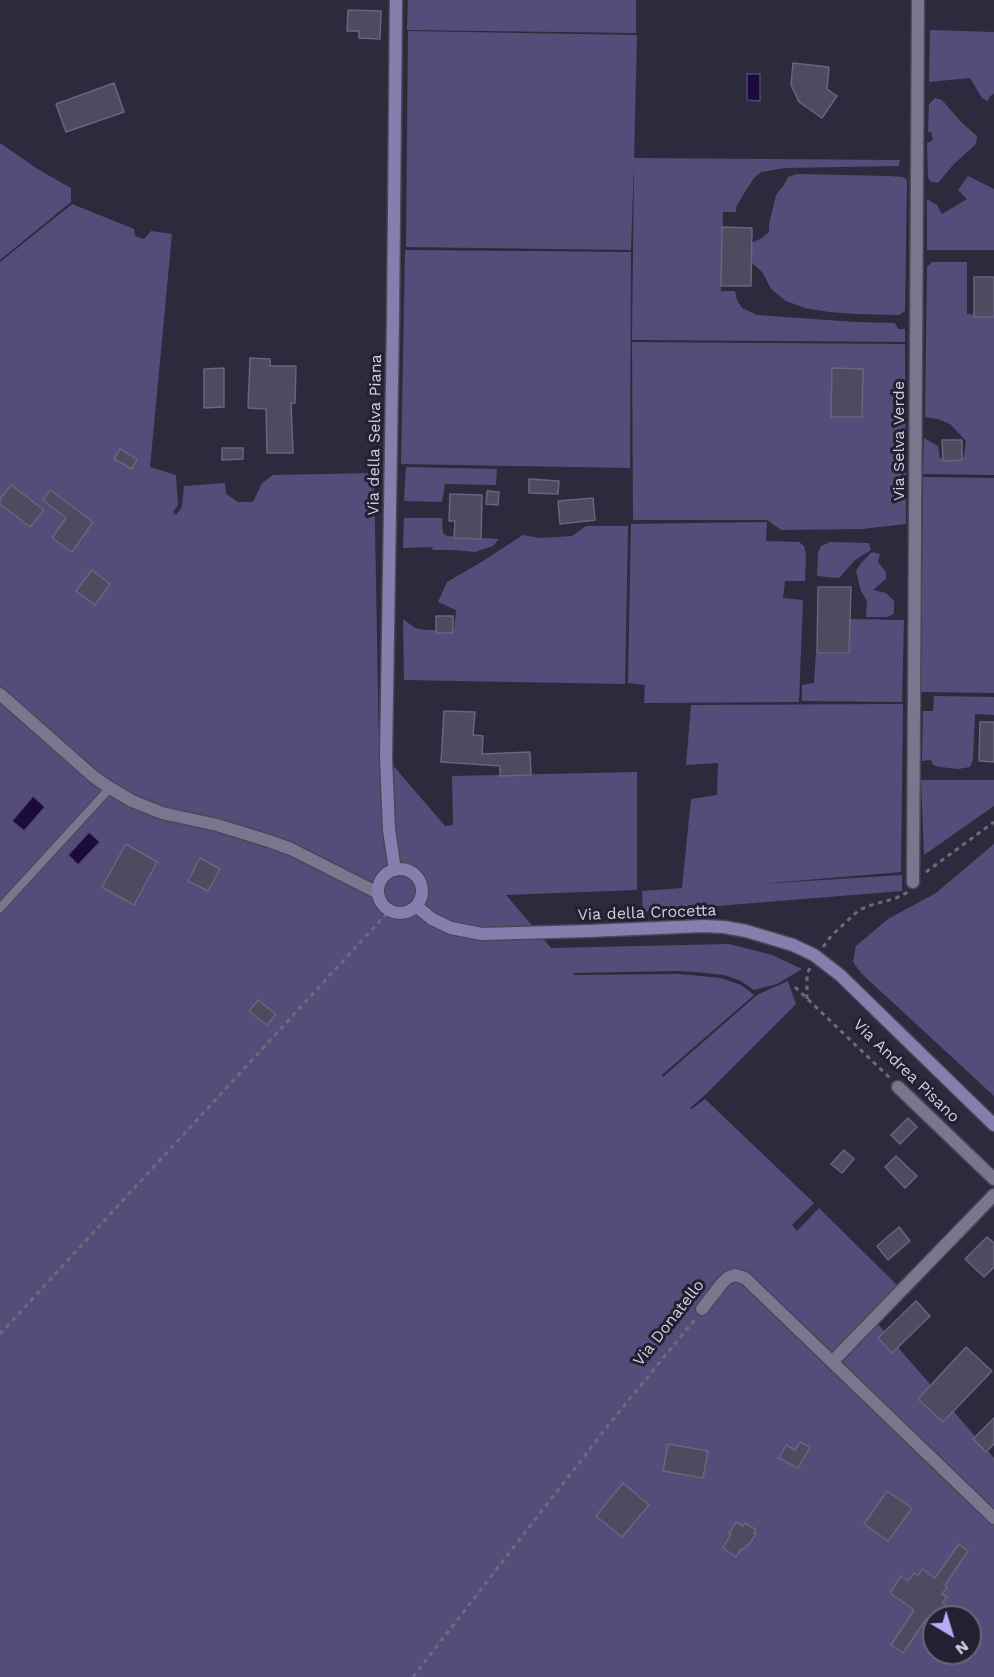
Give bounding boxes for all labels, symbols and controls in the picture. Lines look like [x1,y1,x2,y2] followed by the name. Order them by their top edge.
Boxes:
[364,354,386,516] street label: Via della Selva Piana
[889,381,909,501] street label: Via Selva Verde
[577,901,717,925] street label: Via della Crocetta
[849,1015,963,1127] street label: Via Andrea Pisano
[629,1276,709,1370] street label: Via Donatello
[922,1605,982,1665] north arrow
[952,1637,973,1659] text: N

